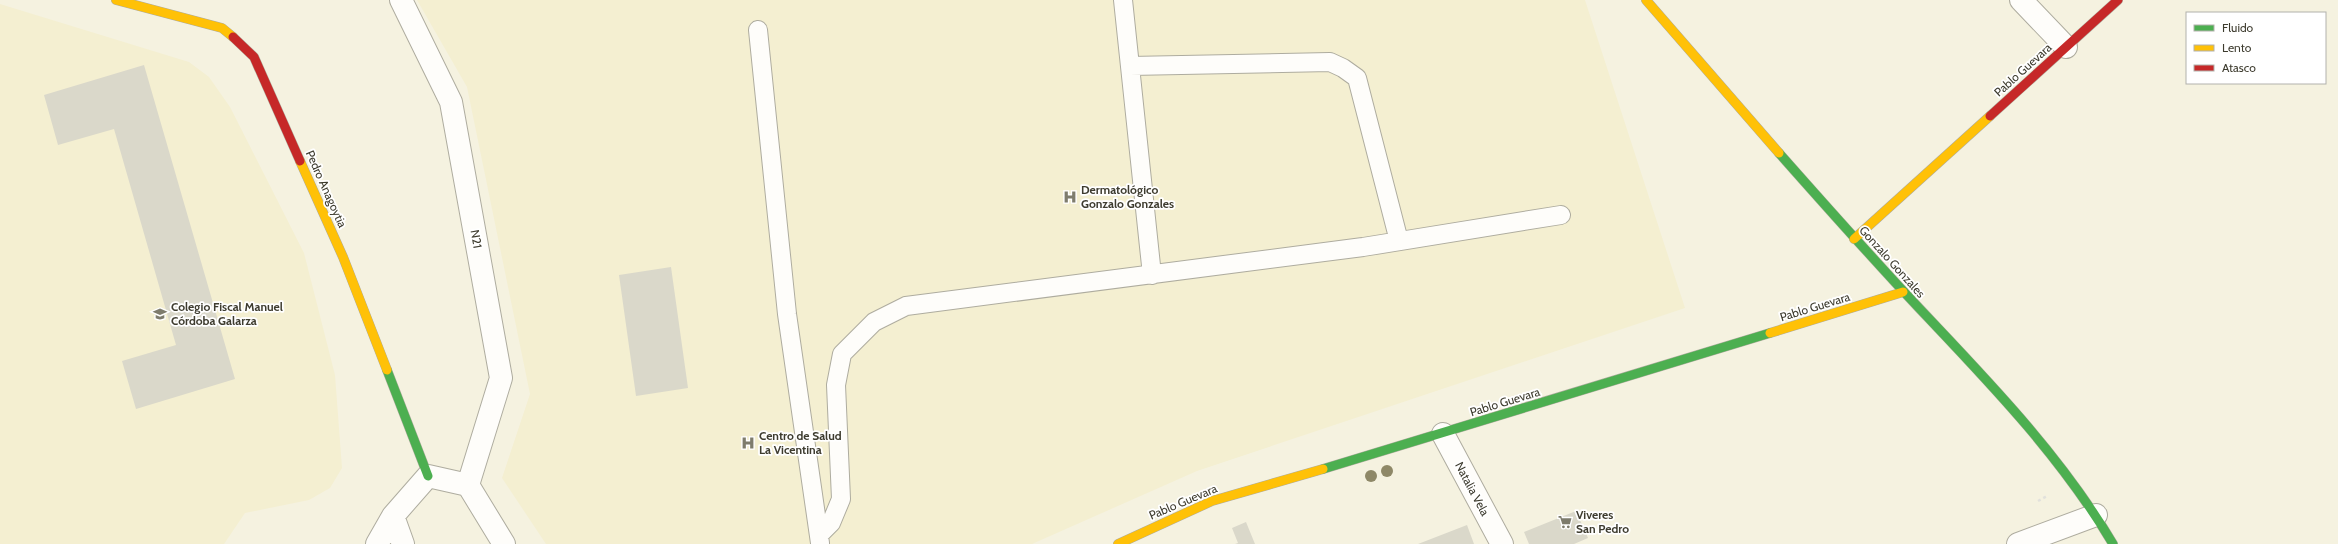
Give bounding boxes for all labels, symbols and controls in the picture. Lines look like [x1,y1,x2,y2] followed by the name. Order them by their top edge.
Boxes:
[2186,12,2326,84] legend
[2222,20,2254,35] text: Fluido
[1991,40,2055,99] street label: Pablo Guevara
[2222,40,2252,55] text: Lento
[2222,60,2256,75] text: Atasco
[303,148,350,230] street label: Pedro Anagoytia
[1081,182,1174,211] place label: Dermatológico Gonzalo Gonzales
[1062,189,1078,205] hospital icon: Dermatológico Gonzalo Gonzales
[1856,223,1929,301] street label: Gonzalo Gonzales
[467,228,485,249] street label: N21
[1778,289,1852,324] street label: Pablo Guevara
[171,299,283,328] place label: Colegio Fiscal Manuel Córdoba Galarza
[152,306,168,322] school or university icon: Colegio Fiscal Manuel Córdoba Galarza
[1468,384,1542,419] street label: Pablo Guevara
[759,428,842,457] place label: Centro de Salud La Vicentina
[740,435,756,451] hospital icon: Centro de Salud La Vicentina
[1452,459,1493,519] street label: Natalia Vela
[1146,480,1219,523] street label: Pablo Guevara
[1576,507,1629,536] place label: Viveres San Pedro
[1557,514,1573,530] supermarket icon: Viveres San Pedro

